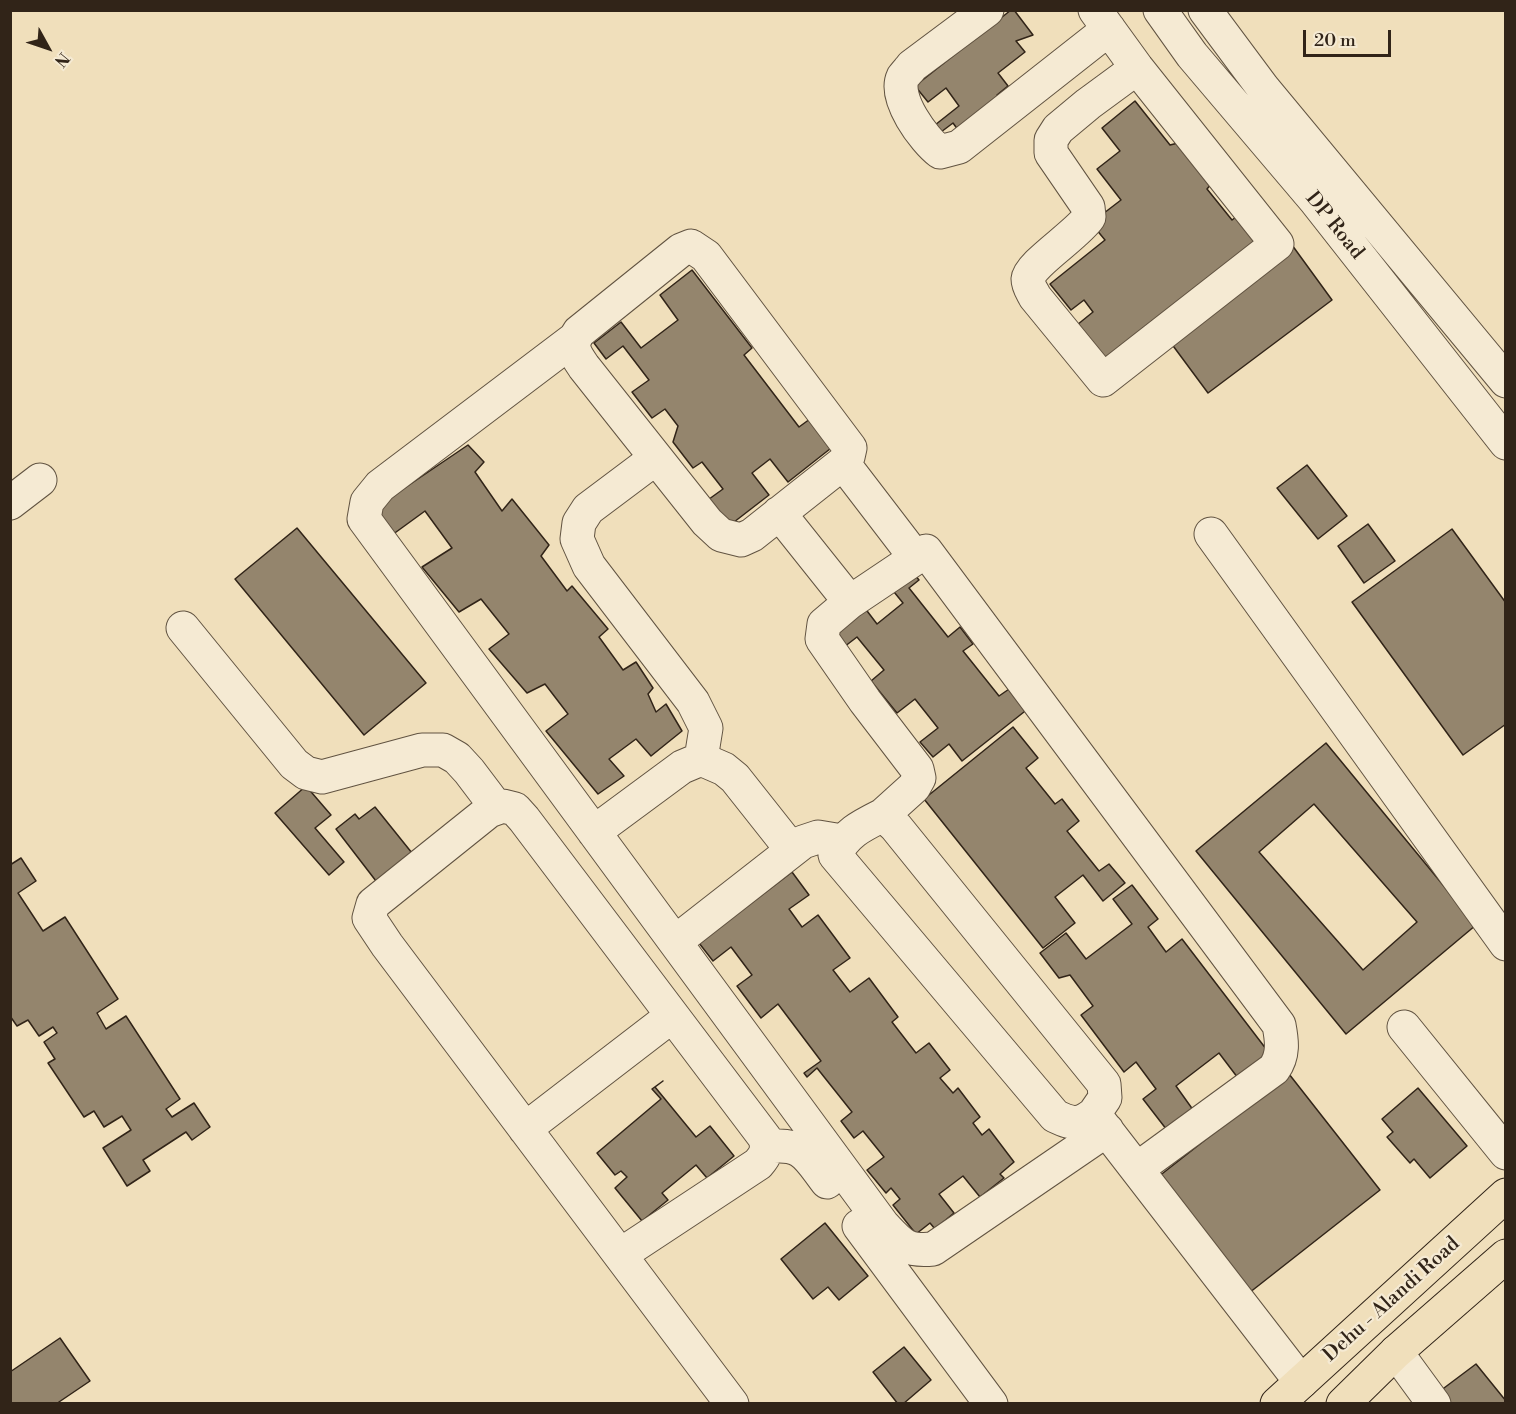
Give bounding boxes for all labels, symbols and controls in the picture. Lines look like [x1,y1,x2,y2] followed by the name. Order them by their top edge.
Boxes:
[18,18,78,78] north arrow
[1306,18,1394,56] scale bar
[1314,29,1356,52] text: 20 m
[50,48,74,71] text: N
[1300,187,1368,265] street label: DP Road
[1319,1232,1465,1368] street label: Dehu - Alandi Road

